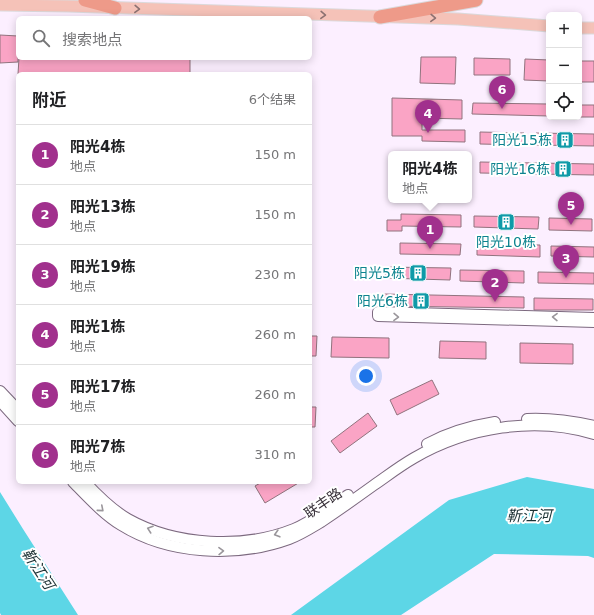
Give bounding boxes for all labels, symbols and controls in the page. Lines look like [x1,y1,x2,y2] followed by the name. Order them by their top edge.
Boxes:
[134,4,140,13] one-way arrow
[320,10,326,19] one-way arrow
[546,12,582,120] map controls
[546,12,582,48] button: +
[430,14,436,23] one-way arrow
[16,16,312,60] search box
[30,27,52,49] icon: search
[62,31,122,49] text: 搜索地点
[546,48,582,84] button: −
[489,76,515,109] pin: 6
[546,84,582,120] button: locate
[32,90,66,110] text: 附近
[249,92,296,107] text: 6个结果
[415,100,441,133] pin: 4
[555,130,575,150] building icon: 阳光15栋
[492,132,552,148] place label: 阳光15栋
[70,138,125,156] text: 阳光4栋
[40,147,50,162] text: 1
[254,147,296,162] text: 150 m
[388,151,472,203] popup
[70,159,96,174] text: 地点
[553,159,573,179] building icon: 阳光16栋
[402,160,458,178] text: 阳光4栋
[490,161,550,177] place label: 阳光16栋
[402,181,428,196] text: 地点
[558,192,584,225] pin: 5
[70,198,136,216] text: 阳光13栋
[40,207,50,222] text: 2
[254,207,296,222] text: 150 m
[496,212,516,232] building icon: 阳光10栋
[417,216,443,249] pin: 1
[70,219,96,234] text: 地点
[476,234,536,250] place label: 阳光10栋
[553,245,579,278] pin: 3
[70,258,136,276] text: 阳光19栋
[408,263,428,283] building icon: 阳光5栋
[354,265,405,281] place label: 阳光5栋
[40,267,50,282] text: 3
[254,267,296,282] text: 230 m
[482,269,508,302] pin: 2
[70,279,96,294] text: 地点
[411,291,431,311] building icon: 阳光6栋
[357,293,408,309] place label: 阳光6栋
[552,312,558,321] one-way arrow
[393,313,399,321] one-way arrow
[70,318,125,336] text: 阳光1栋
[40,327,50,342] text: 4
[254,327,296,342] text: 260 m
[70,339,96,354] text: 地点
[356,366,376,386] your location
[70,378,136,396] text: 阳光17栋
[40,387,50,402] text: 5
[254,387,296,402] text: 260 m
[70,399,96,414] text: 地点
[70,438,125,456] text: 阳光7栋
[40,447,50,462] text: 6
[254,447,296,462] text: 310 m
[70,459,96,474] text: 地点
[301,485,345,521] street label: 联丰路
[96,505,104,512] one-way arrow
[506,507,554,525] water label: 靳江河
[146,525,153,534] one-way arrow
[274,529,281,538] one-way arrow
[18,545,59,595] water label: 靳江河
[218,546,224,555] one-way arrow

